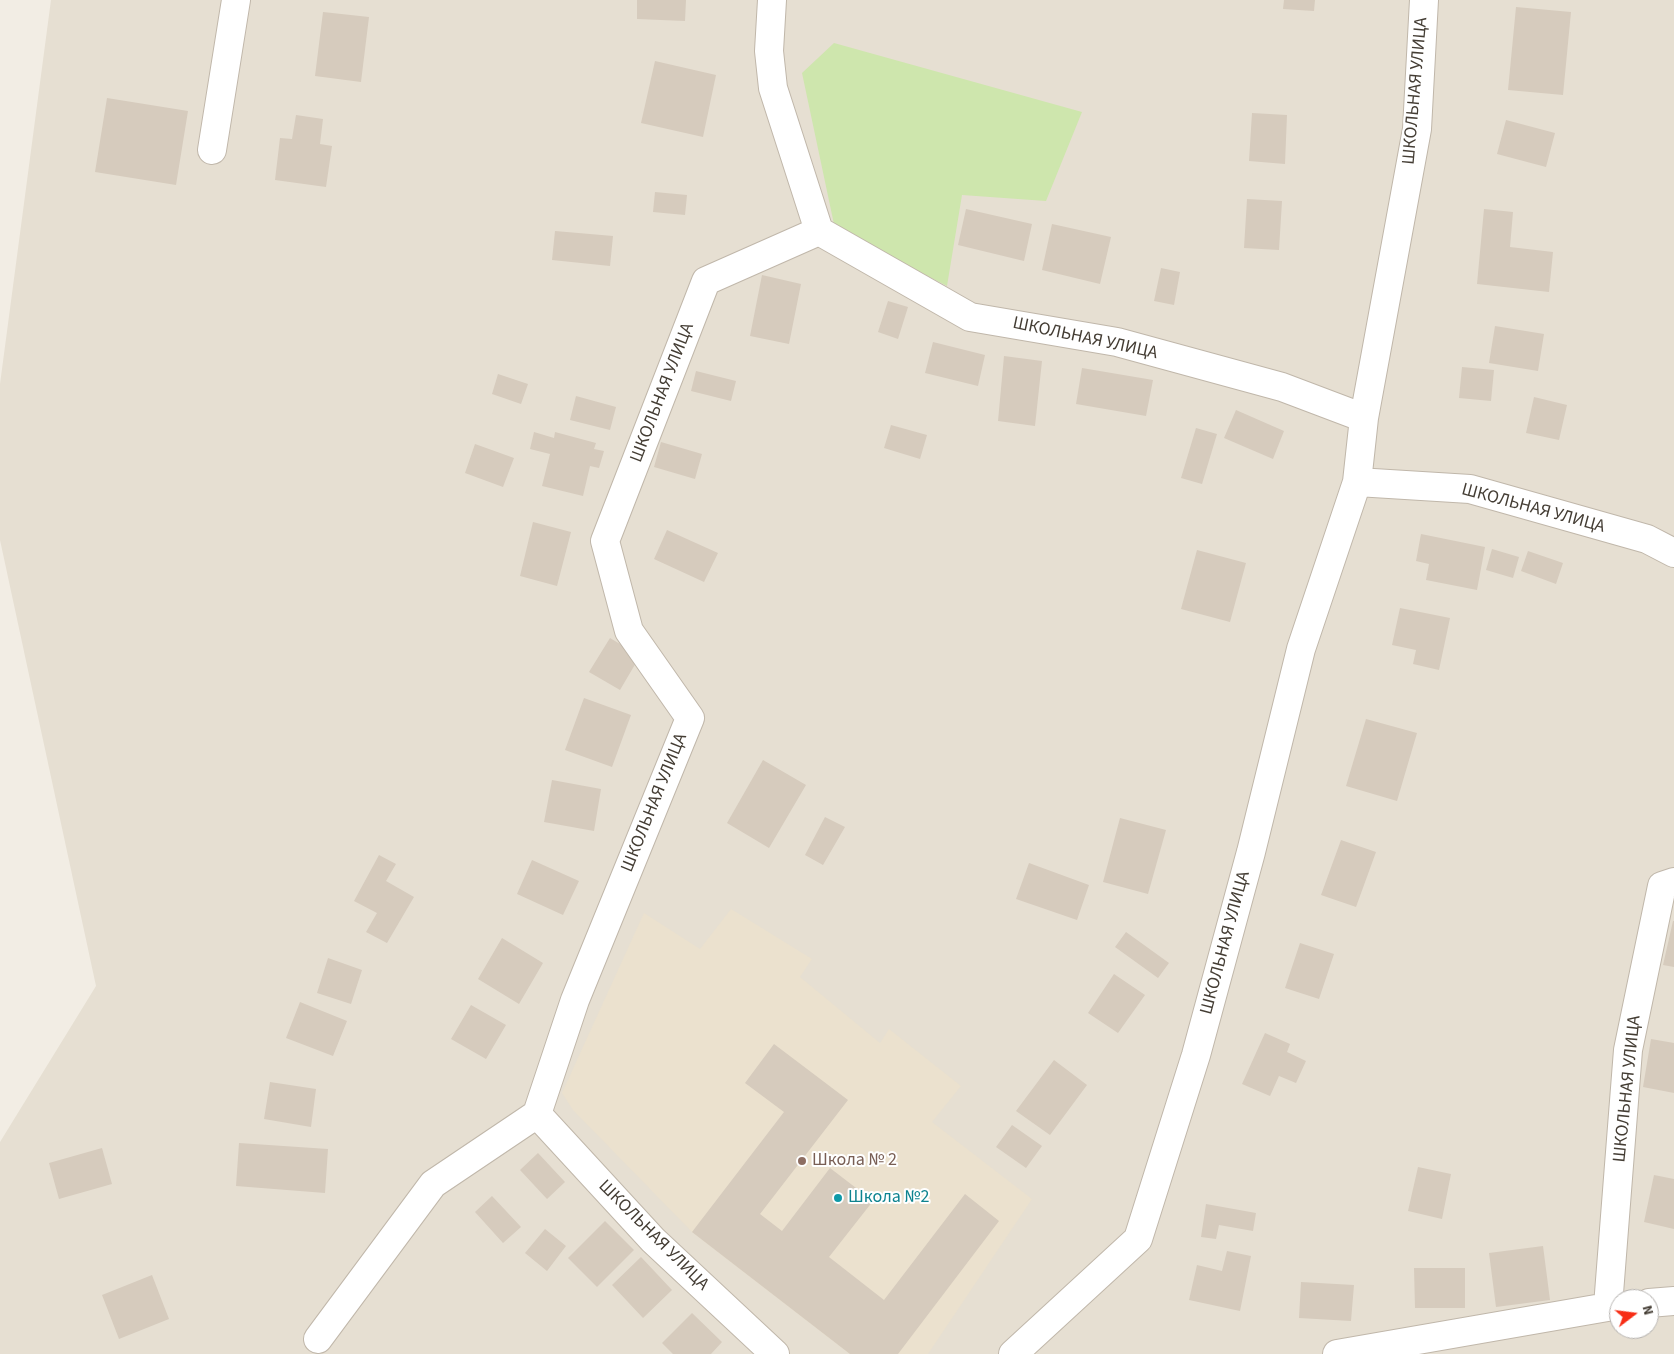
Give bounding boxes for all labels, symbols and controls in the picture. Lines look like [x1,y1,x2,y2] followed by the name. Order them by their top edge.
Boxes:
[1399,16,1433,166] street label: ШКОЛЬНАЯ УЛИЦА
[1011,313,1159,365] street label: ШКОЛЬНАЯ УЛИЦА
[626,320,700,466] street label: ШКОЛЬНАЯ УЛИЦА
[1459,479,1607,539] street label: ШКОЛЬНАЯ УЛИЦА
[617,730,693,876] street label: ШКОЛЬНАЯ УЛИЦА
[1196,869,1256,1017] street label: ШКОЛЬНАЯ УЛИЦА
[1610,1014,1646,1164] street label: ШКОЛЬНАЯ УЛИЦА
[812,1150,897,1172] place label: Школа № 2
[796,1155,808,1167] marker: Школа № 2
[593,1176,713,1296] street label: ШКОЛЬНАЯ УЛИЦА
[848,1187,929,1209] place label: Школа №2
[832,1192,844,1204] marker: Школа №2
[1609,1289,1659,1339] north arrow
[1637,1303,1658,1317] text: N

